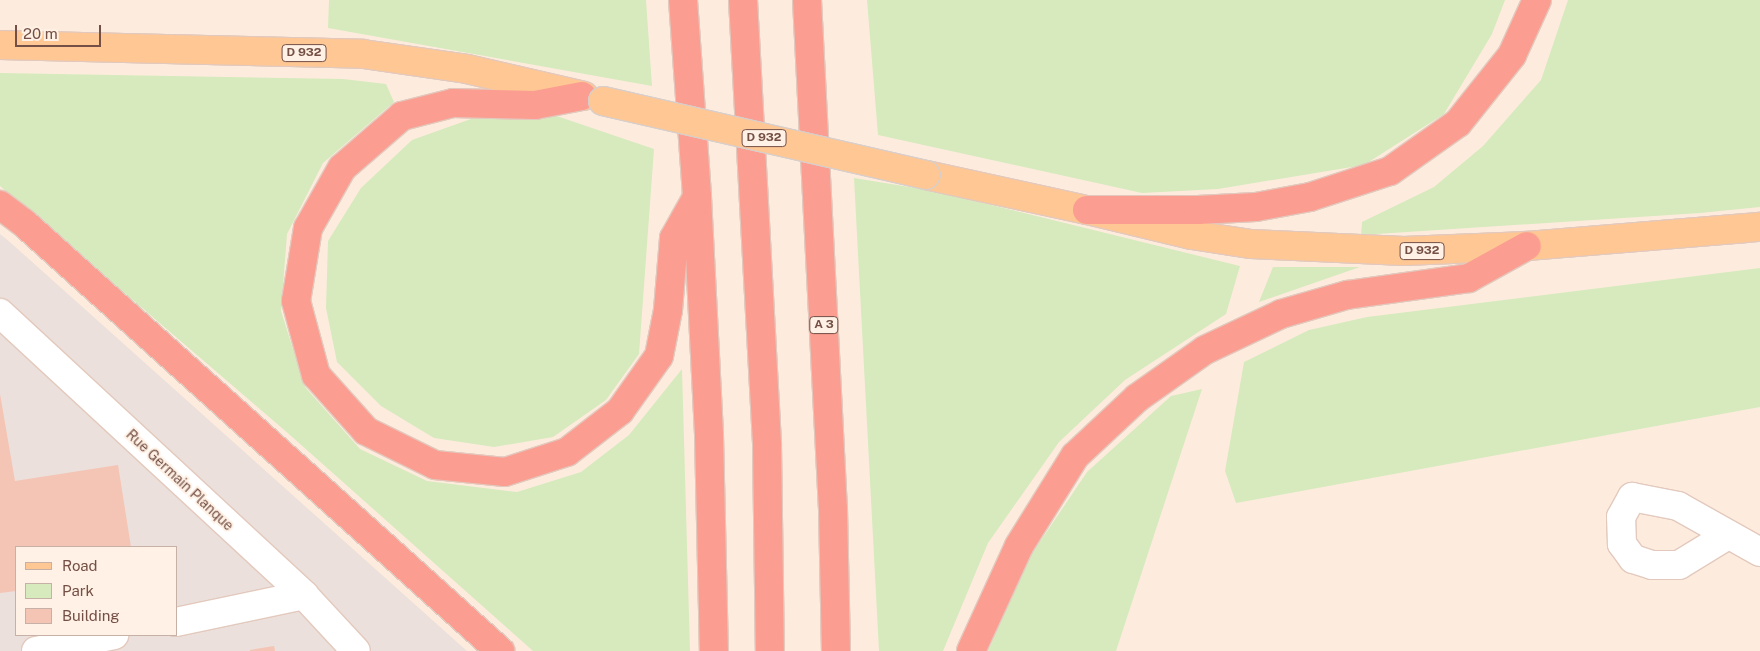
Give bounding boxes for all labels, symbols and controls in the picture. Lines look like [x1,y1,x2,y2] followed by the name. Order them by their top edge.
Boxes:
[18,15,104,47] scale bar
[23,25,58,42] text: 20 m
[282,44,326,62] road number: D 932
[742,128,786,148] road number: D 932
[1400,242,1444,260] road number: D 932
[809,316,839,334] road number: A 3
[123,426,237,534] street label: Rue Germain Planque
[15,546,178,636] legend
[62,557,98,574] text: Road
[62,582,94,599] text: Park
[62,607,120,624] text: Building

